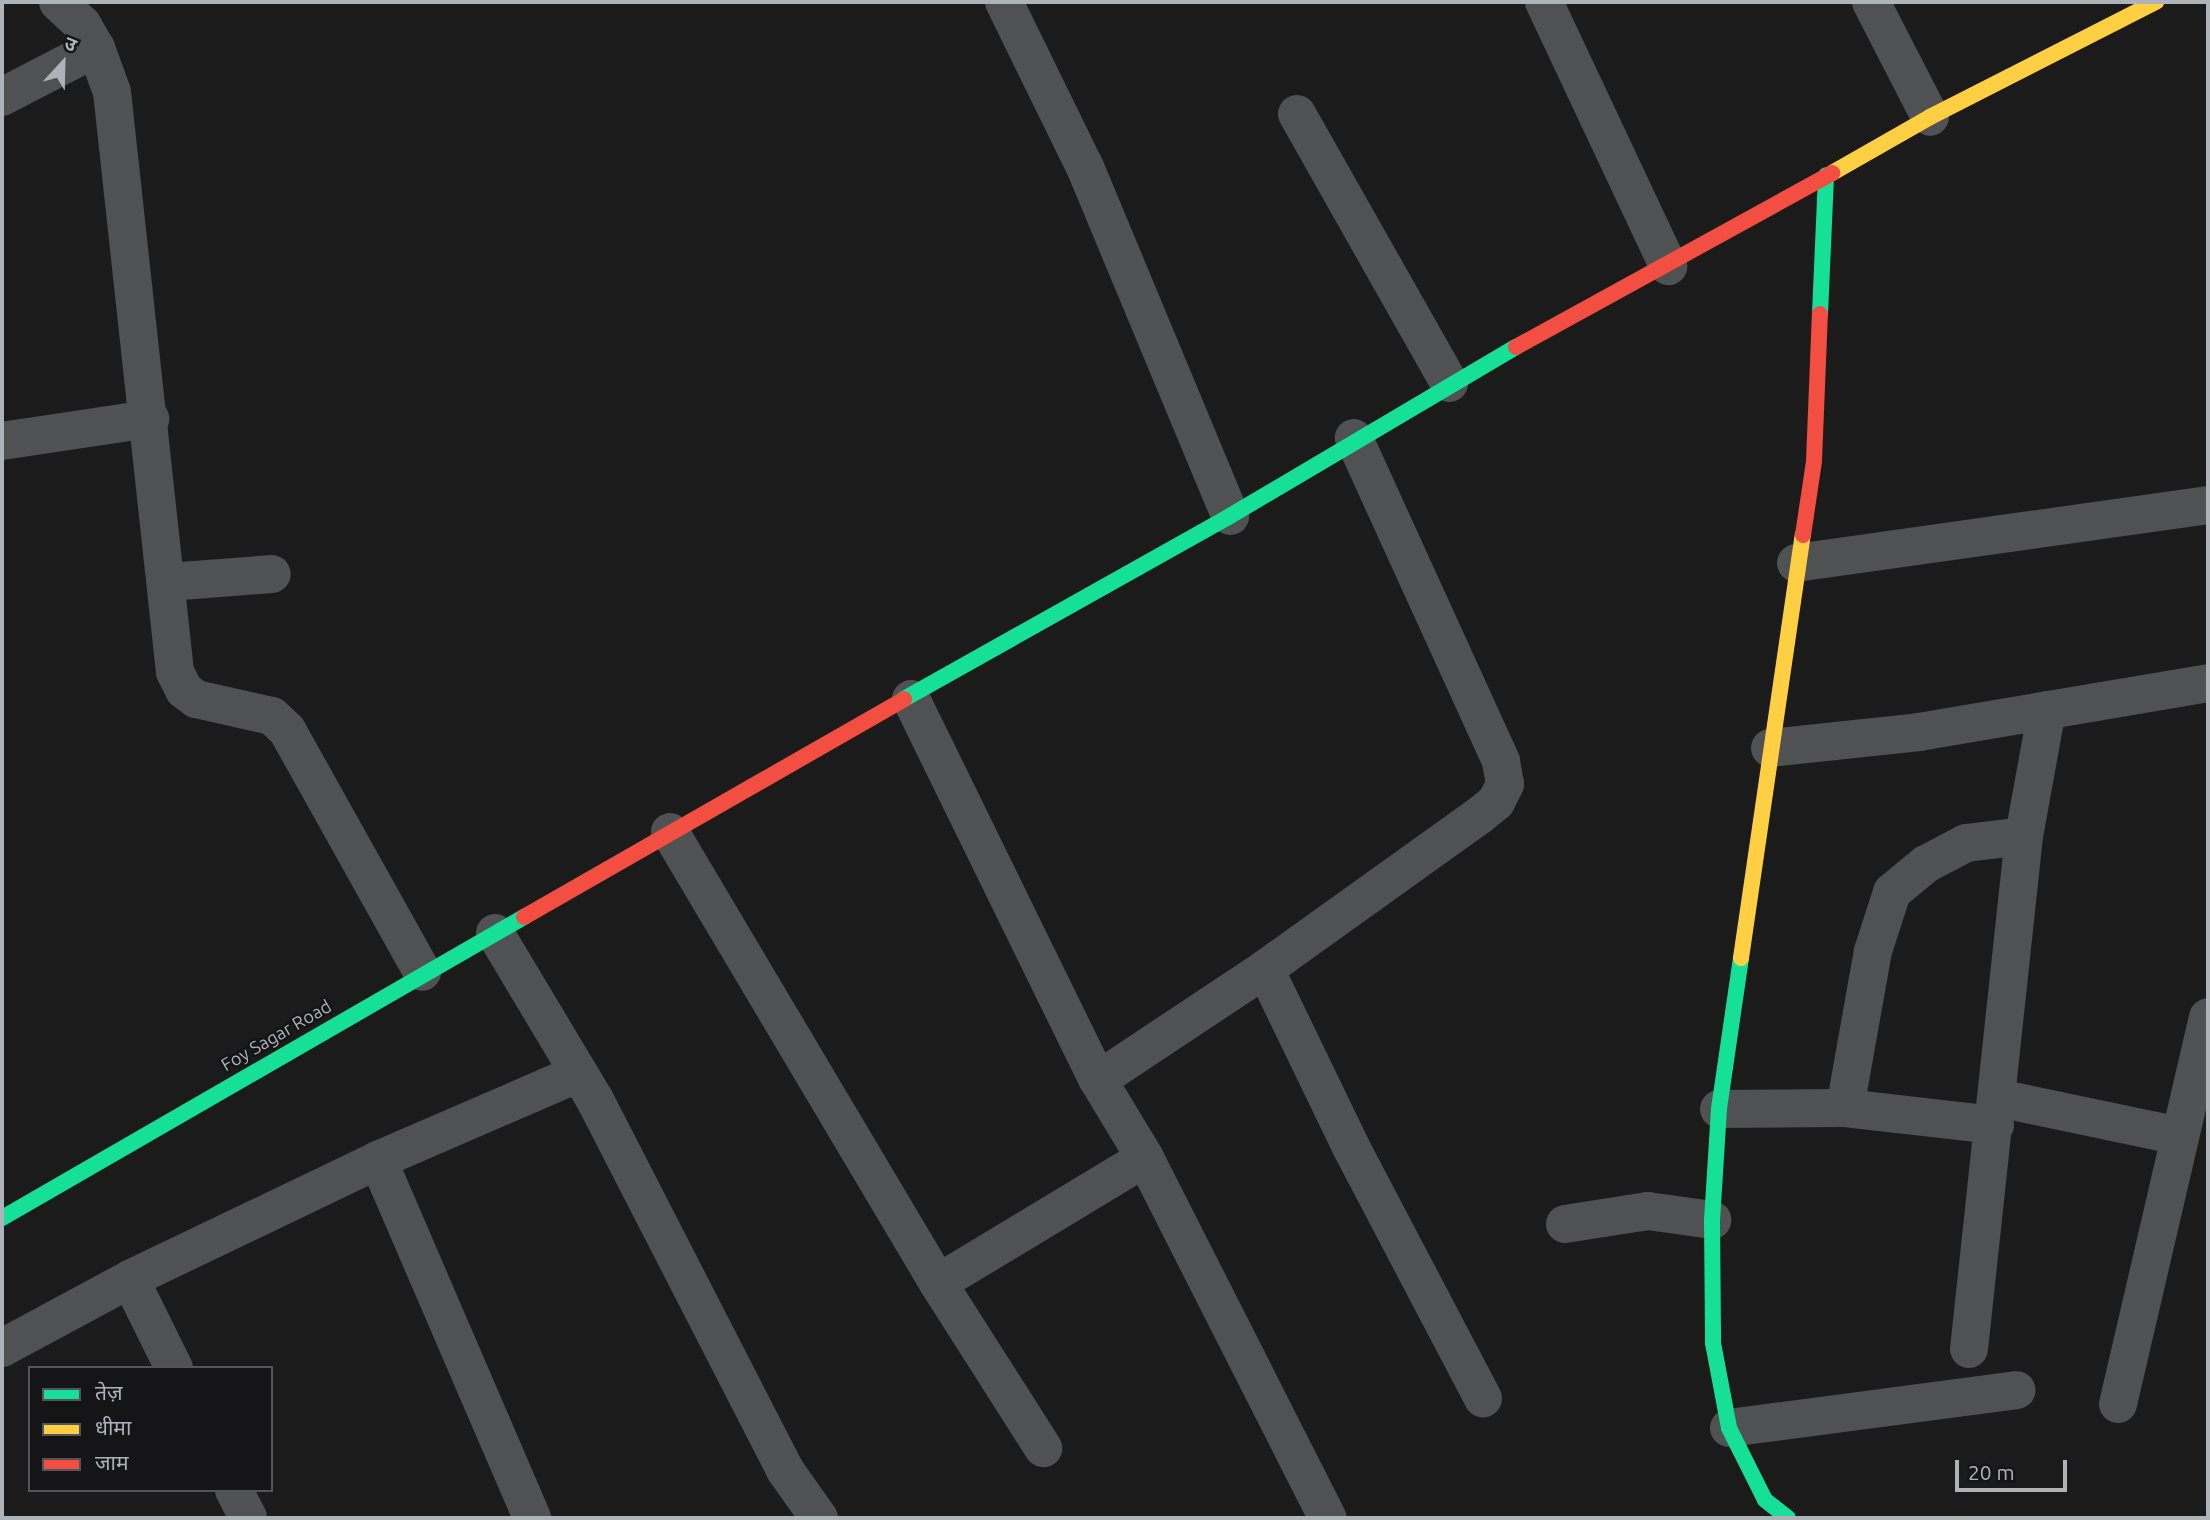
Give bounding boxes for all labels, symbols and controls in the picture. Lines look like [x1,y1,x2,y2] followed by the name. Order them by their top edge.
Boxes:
[28,28,98,98] north arrow
[62,31,80,56] text: उ
[217,995,335,1075] street label: Foy Sagar Road
[28,1366,273,1492] legend
[95,1380,123,1404] text: तेज़
[95,1415,131,1439] text: धीमा
[1958,1446,2070,1490] scale bar
[95,1450,129,1474] text: जाम
[1968,1460,2015,1484] text: 20 m

